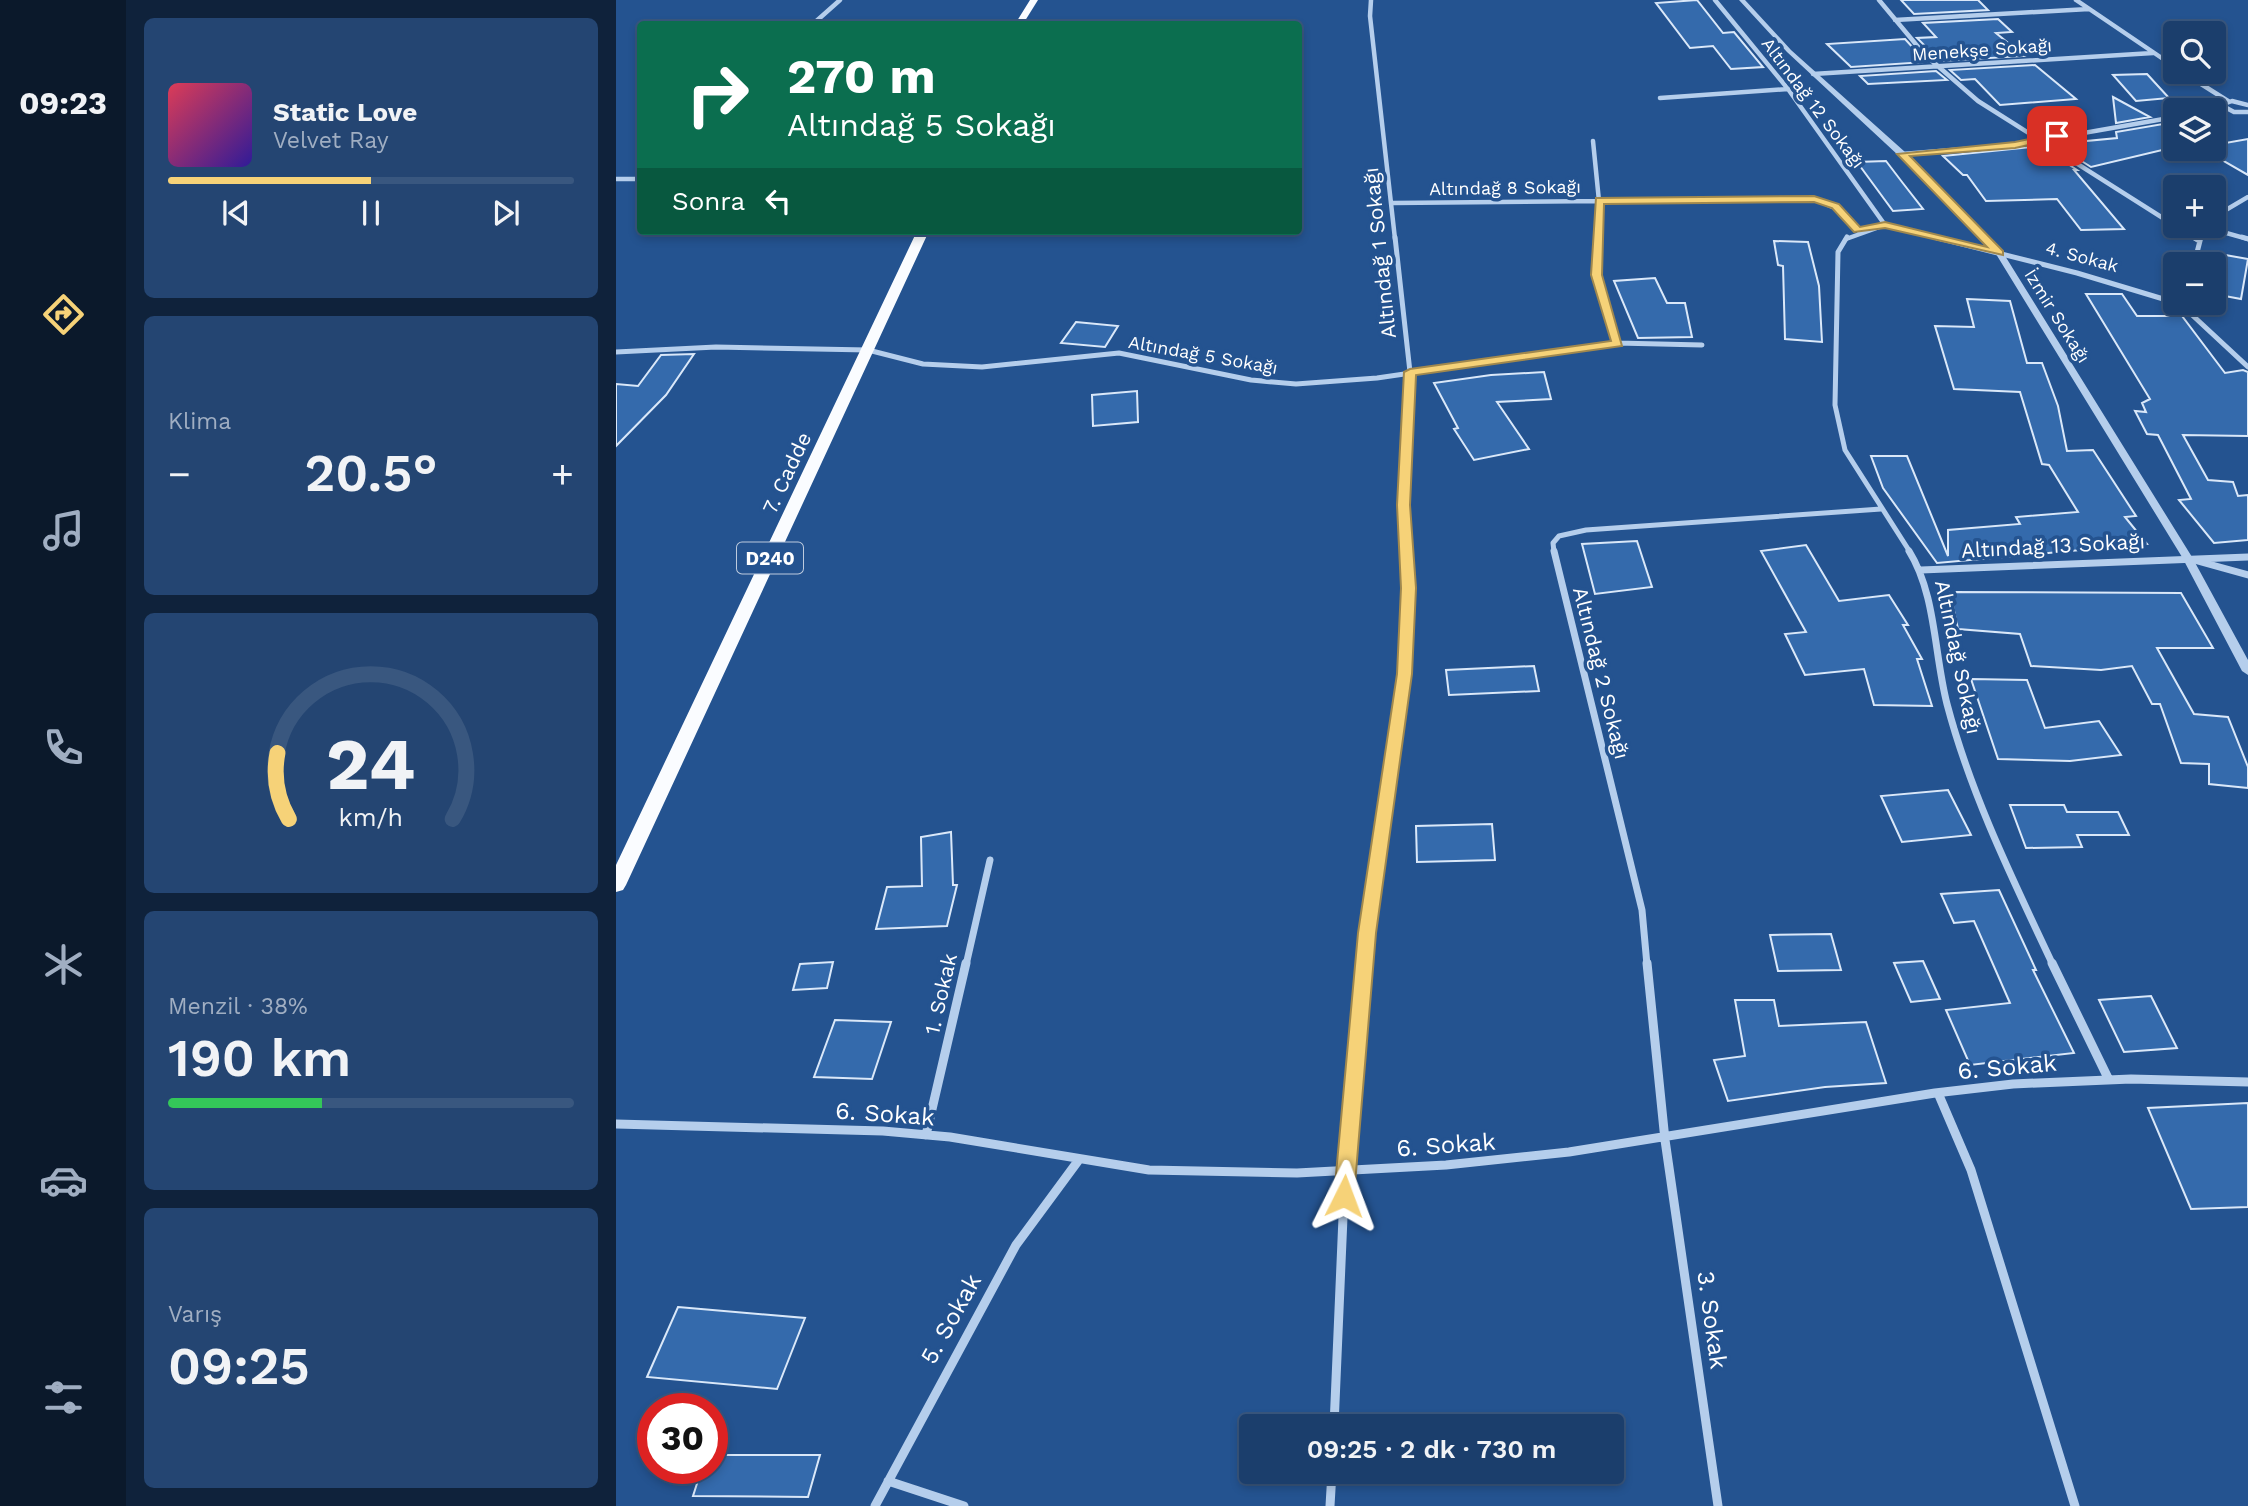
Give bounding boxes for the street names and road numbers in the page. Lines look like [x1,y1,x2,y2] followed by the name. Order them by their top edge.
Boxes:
[1757,33,1869,172] street label: Altındağ 12 Sokağı
[1911,34,2053,65] street label: Menekşe Sokağı
[1358,166,1401,340] street label: Altındağ 1 Sokağı
[1429,176,1581,199] street label: Altındağ 8 Sokağı
[2043,237,2121,276] street label: 4. Sokak
[2020,265,2095,367] street label: İzmir Sokağı
[1127,331,1279,378] street label: Altındağ 5 Sokağı
[757,428,816,518] street label: 7. Cadde
[1960,528,2146,563] street label: Altındağ 13 Sokağı
[737,542,803,573] road number: D240
[1930,577,1987,736] street label: Altındağ Sokağı
[1568,584,1635,762] street label: Altındağ 2 Sokağı
[919,951,962,1037] street label: 1. Sokak
[1956,1049,2058,1085] street label: 6. Sokak
[834,1097,936,1131] street label: 6. Sokak
[1395,1128,1497,1162] street label: 6. Sokak
[915,1269,987,1369] street label: 5. Sokak
[1691,1269,1733,1371] street label: 3. Sokak

